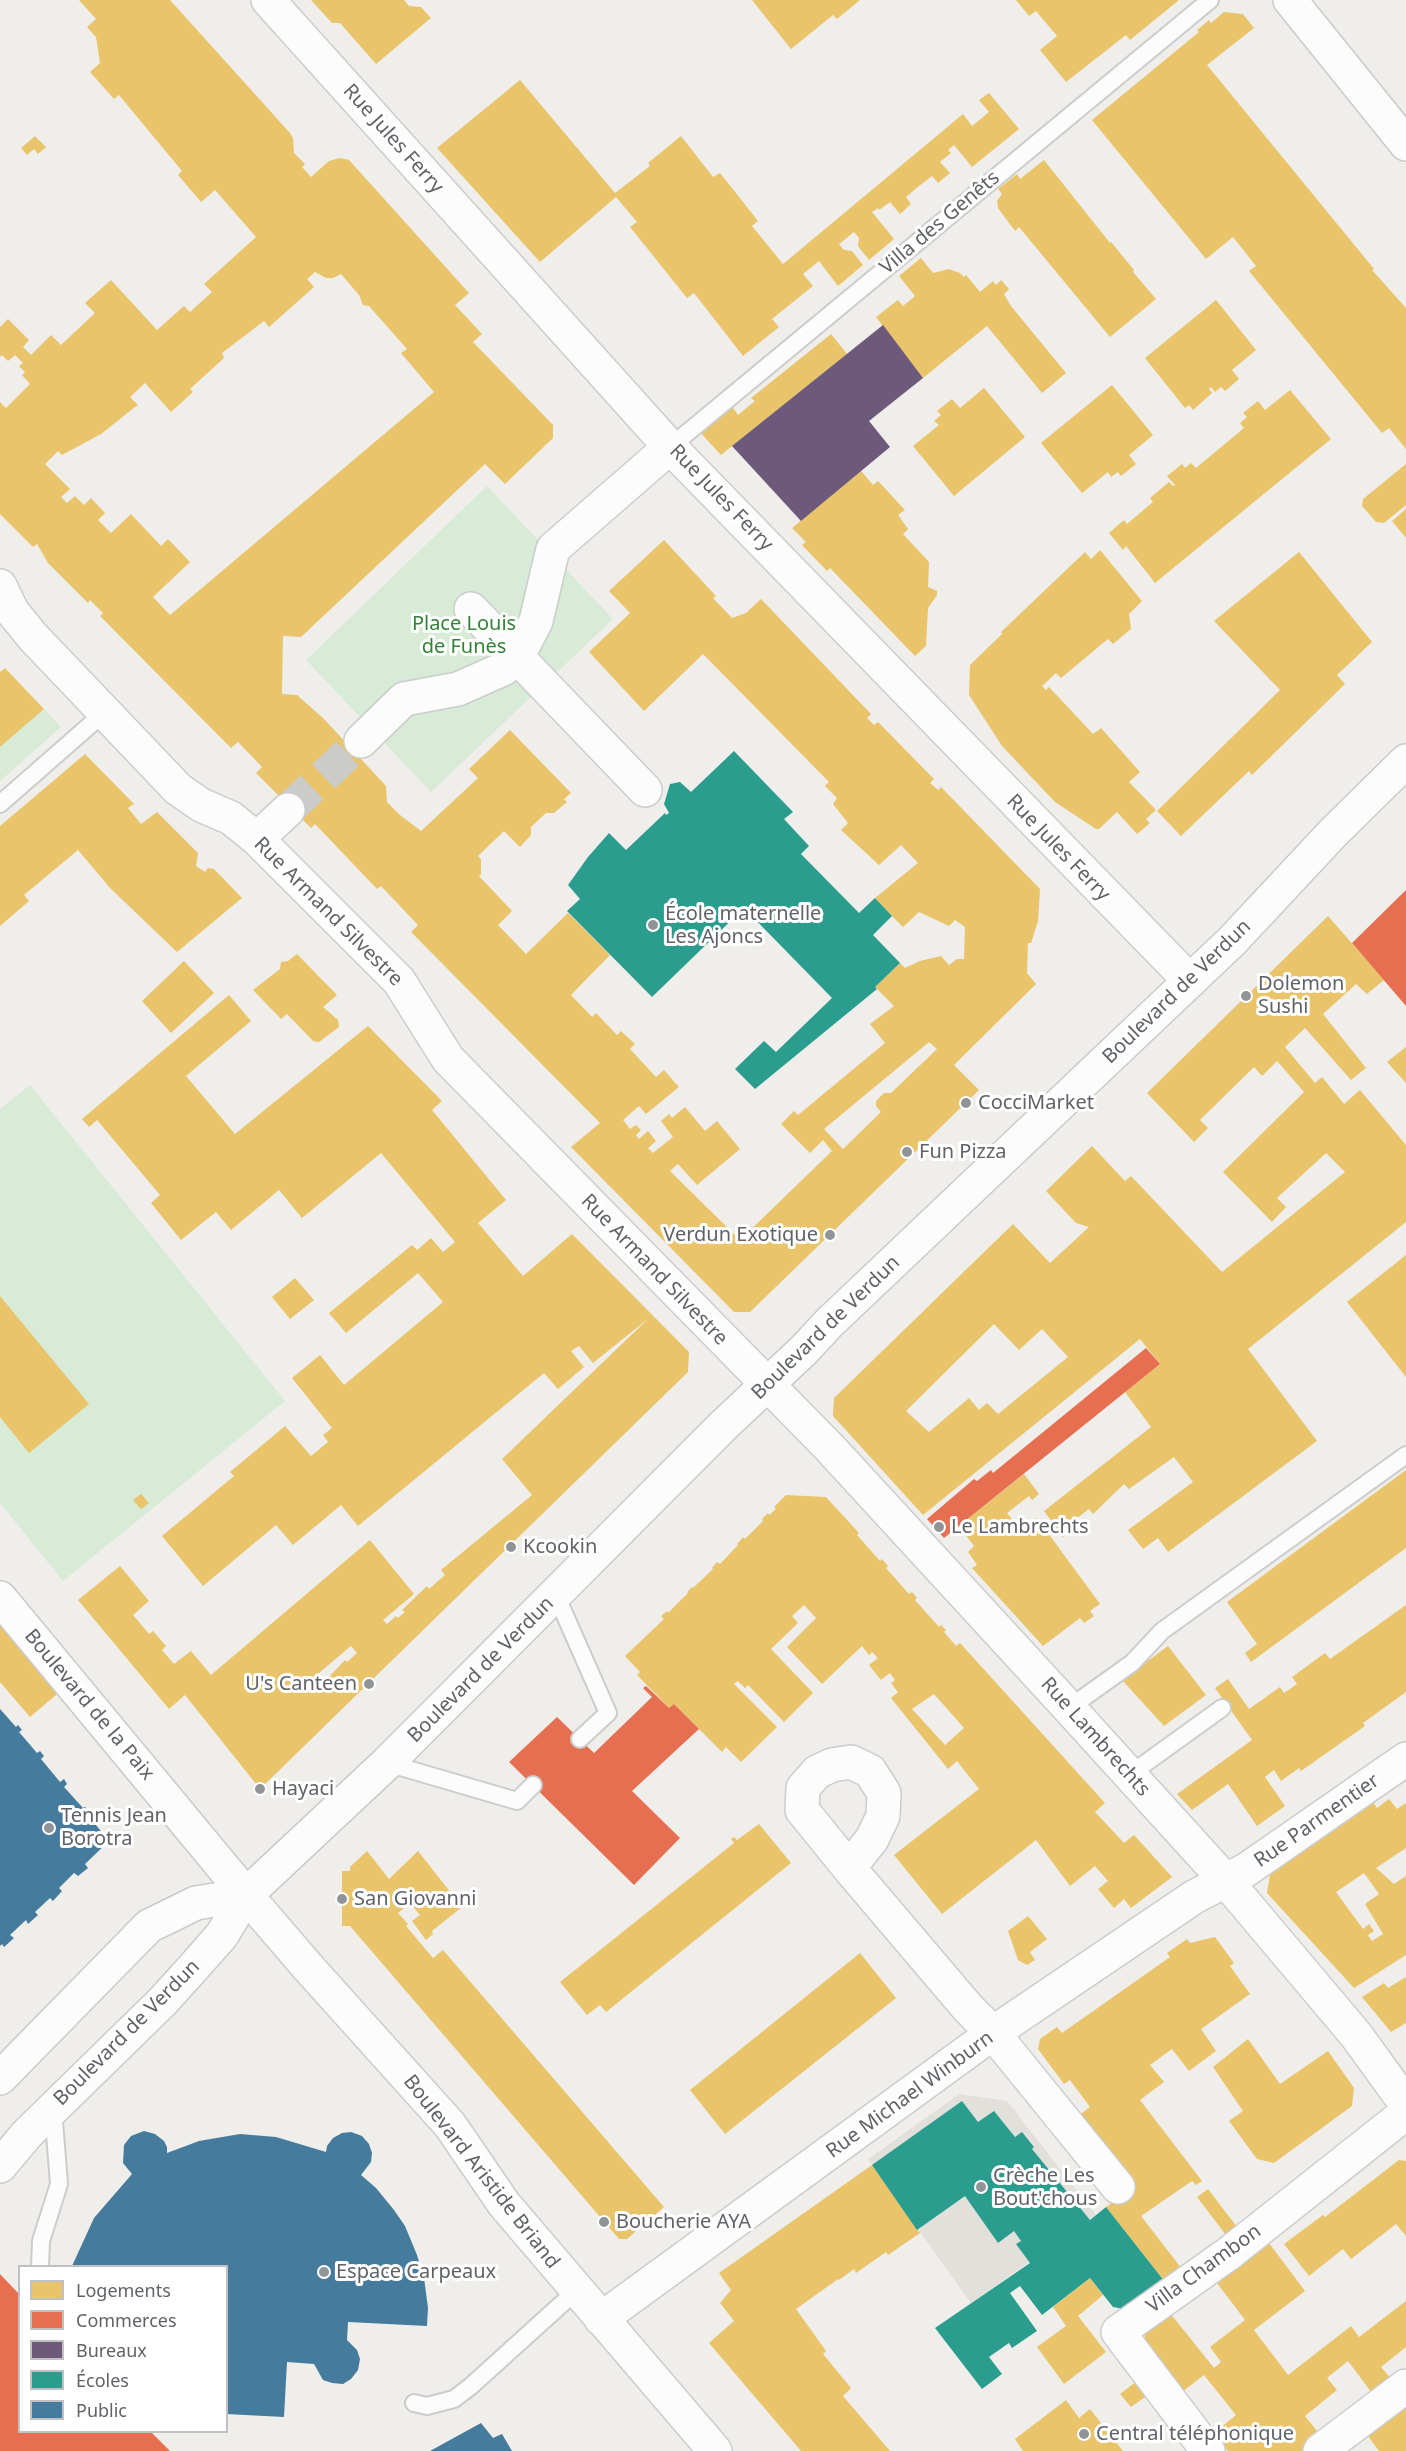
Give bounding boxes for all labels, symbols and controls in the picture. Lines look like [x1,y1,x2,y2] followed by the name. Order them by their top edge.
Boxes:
[338,79,448,199] street label: Rue Jules Ferry
[875,166,1005,280] street label: Villa des Genêts
[664,440,778,556] street label: Rue Jules Ferry
[412,612,516,659] park label: Place Louis de Funès
[1001,790,1115,906] street label: Rue Jules Ferry
[249,833,407,991] street label: Rue Armand Silvestre
[665,902,821,949] place label: École maternelle Les Ajoncs
[1098,915,1256,1069] street label: Boulevard de Verdun
[646,918,660,932] marker: École maternelle Les Ajoncs
[1258,972,1344,1019] place label: Dolemon Sushi
[1239,989,1253,1003] marker: Dolemon Sushi
[978,1091,1094,1115] place label: CocciMarket
[959,1096,973,1110] marker: CocciMarket
[919,1140,1007,1164] place label: Fun Pizza
[900,1145,914,1159] marker: Fun Pizza
[576,1189,732,1351] street label: Rue Armand Silvestre
[663,1223,818,1247] place label: Verdun Exotique
[823,1228,837,1242] marker: Verdun Exotique
[747,1251,905,1405] street label: Boulevard de Verdun
[951,1515,1089,1539] place label: Le Lambrechts
[932,1520,946,1534] marker: Le Lambrechts
[523,1535,597,1559] place label: Kcookin
[504,1540,518,1554] marker: Kcookin
[403,1592,559,1748] street label: Boulevard de Verdun
[19,1625,159,1785] street label: Boulevard de la Paix
[245,1672,357,1696] place label: U's Canteen
[1035,1673,1155,1801] street label: Rue Lambrechts
[362,1677,376,1691] marker: U's Canteen
[1250,1769,1384,1873] street label: Rue Parmentier
[272,1777,334,1801] place label: Hayaci
[253,1782,267,1796] marker: Hayaci
[61,1804,167,1851] place label: Tennis Jean Borotra
[42,1821,56,1835] marker: Tennis Jean Borotra
[354,1887,476,1911] place label: San Giovanni
[335,1892,349,1906] marker: San Giovanni
[49,1955,205,2111] street label: Boulevard de Verdun
[822,2026,998,2164] street label: Rue Michael Winburn
[398,2070,564,2274] street label: Boulevard Aristide Briand
[993,2164,1097,2211] place label: Crèche Les Bout'chous
[974,2180,988,2194] marker: Crèche Les Bout'chous
[616,2210,751,2234] place label: Boucherie AYA
[597,2215,611,2229] marker: Boucherie AYA
[1142,2219,1266,2319] street label: Villa Chambon
[336,2260,496,2284] place label: Espace Carpeaux
[18,2265,228,2433] legend
[317,2265,331,2279] marker: Espace Carpeaux
[76,2278,171,2302] text: Logements
[76,2308,177,2332] text: Commerces
[76,2338,147,2362] text: Bureaux
[76,2368,129,2392] text: Écoles
[76,2398,127,2422] text: Public
[1096,2422,1294,2446] place label: Central téléphonique
[1077,2427,1091,2441] marker: Central téléphonique

